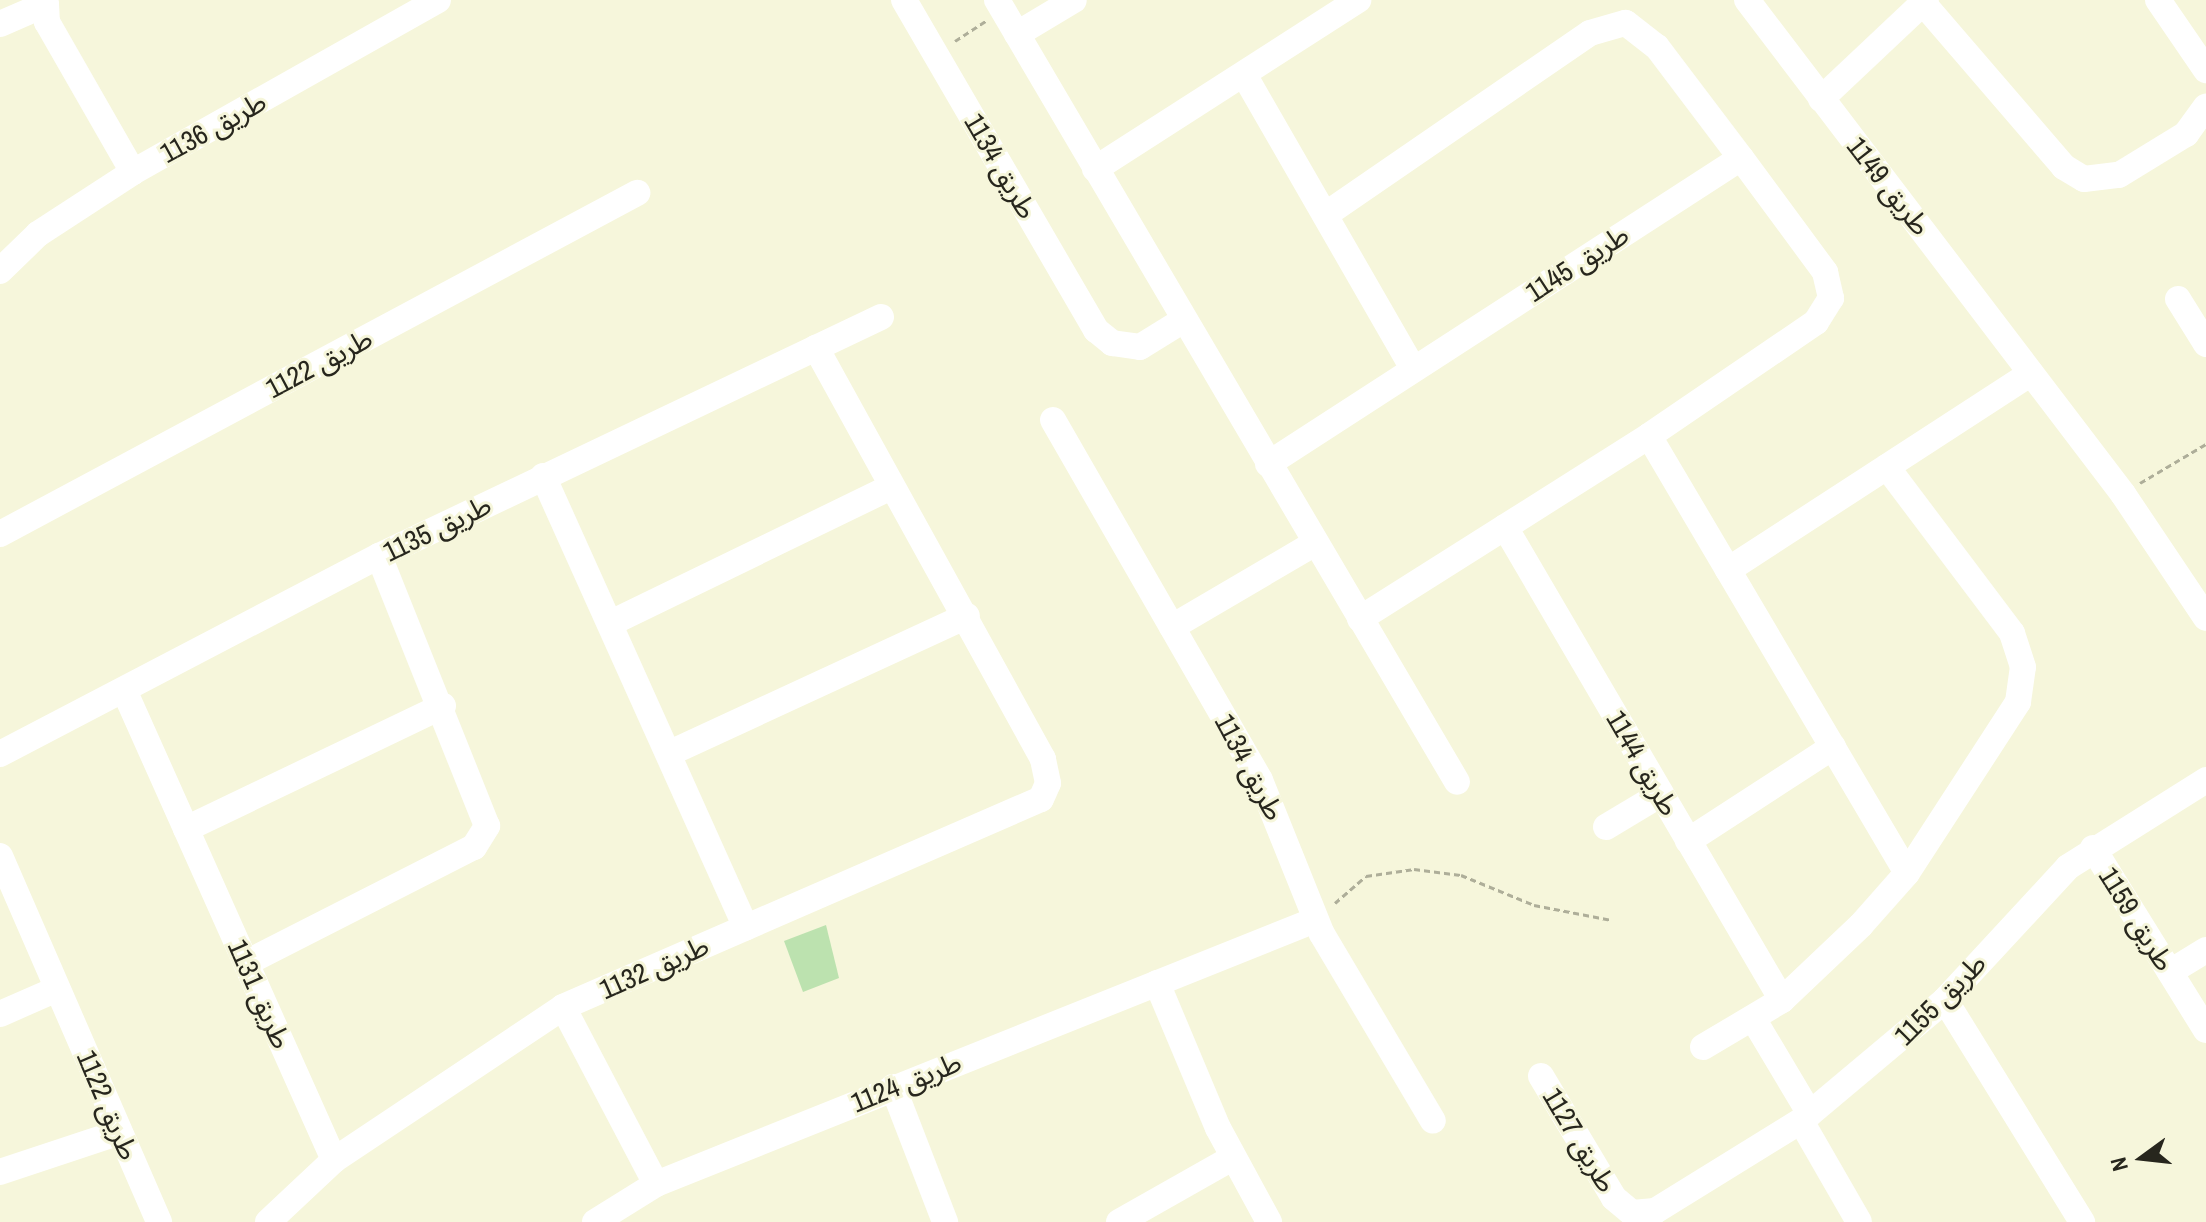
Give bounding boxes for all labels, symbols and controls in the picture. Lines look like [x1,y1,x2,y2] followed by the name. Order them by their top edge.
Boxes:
[154,84,272,170] street label: طريق 1136
[957,107,1045,225] street label: طريق 1134
[1840,130,1938,242] street label: طريق 1149
[1519,217,1635,309] street label: طريق 1145
[260,321,378,405] street label: طريق 1122
[378,487,496,569] street label: طريق 1135
[1599,704,1687,822] street label: طريق 1144
[1208,708,1292,826] street label: طريق 1134
[2092,861,2182,977] street label: طريق 1159
[594,928,714,1006] street label: طريق 1132
[221,934,299,1054] street label: طريق 1131
[1887,946,1993,1052] street label: طريق 1155
[70,1045,146,1165] street label: طريق 1122
[846,1045,966,1119] street label: طريق 1124
[1536,1082,1624,1198] street label: طريق 1127
[2102,1118,2182,1198] north arrow
[2103,1154,2135,1174] text: N

